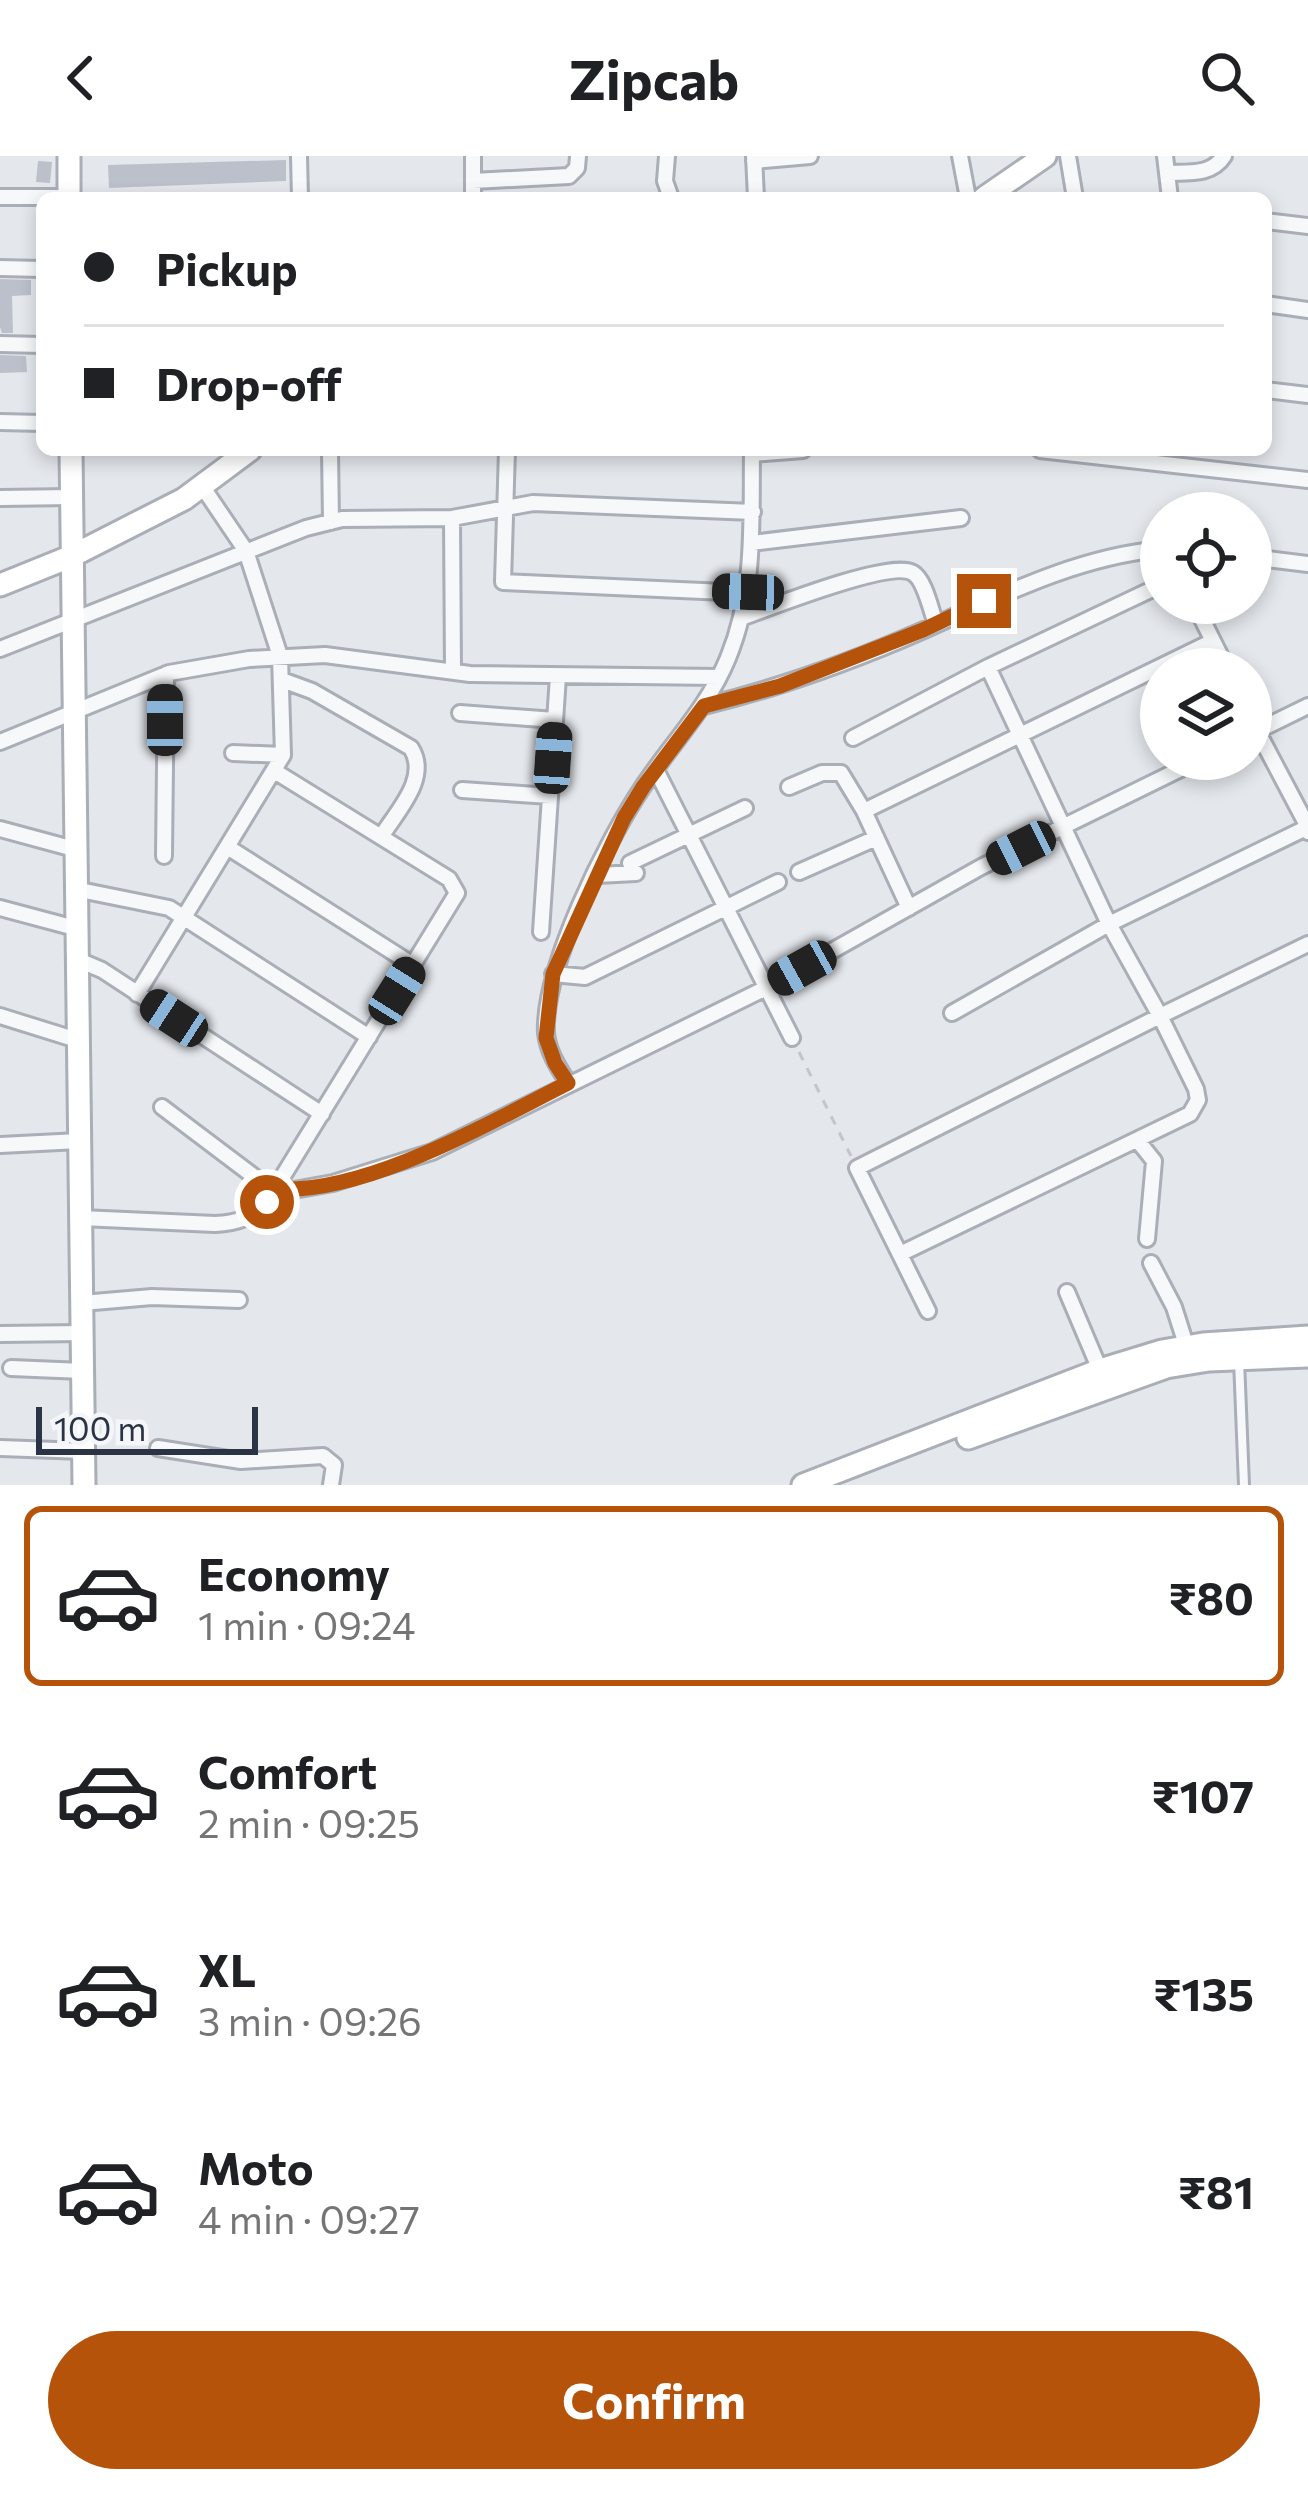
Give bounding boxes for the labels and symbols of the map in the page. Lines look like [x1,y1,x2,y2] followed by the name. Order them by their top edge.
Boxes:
[711,573,785,611] car
[957,574,1011,628] route end
[147,684,183,756] car
[533,721,573,795] car
[981,816,1061,880] car
[762,935,842,1001] car
[363,951,431,1031] car
[134,983,214,1053] car
[240,1175,294,1229] route start
[36,1401,258,1454] scale bar

